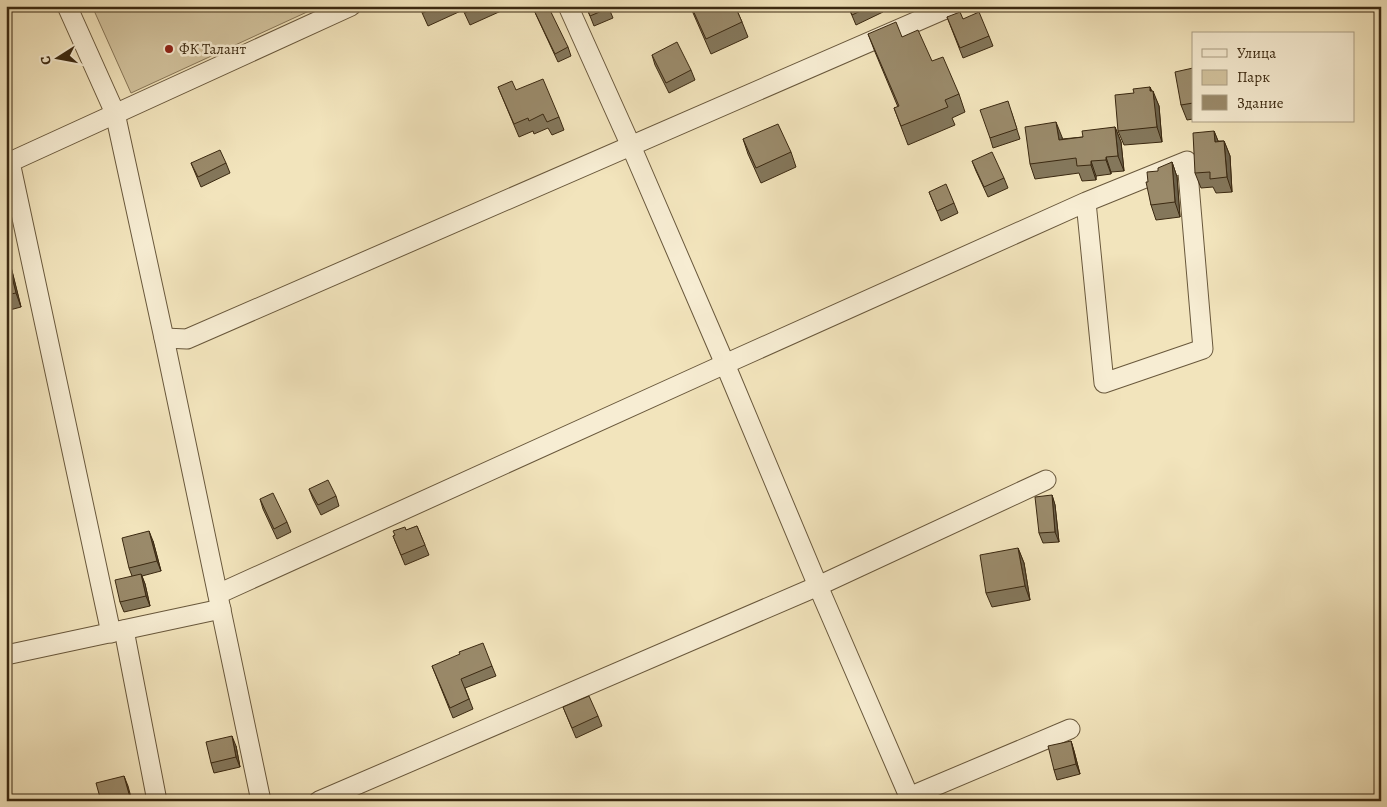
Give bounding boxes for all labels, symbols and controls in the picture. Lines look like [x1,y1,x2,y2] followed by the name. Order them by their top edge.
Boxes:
[32,32,82,82] north arrow
[1192,32,1354,122] legend
[179,39,247,59] place label: ФК Талант
[163,43,175,55] marker: ФК Талант
[1237,43,1276,63] text: Улица
[36,54,56,66] text: С
[1237,67,1270,87] text: Парк
[1237,93,1284,113] text: Здание

